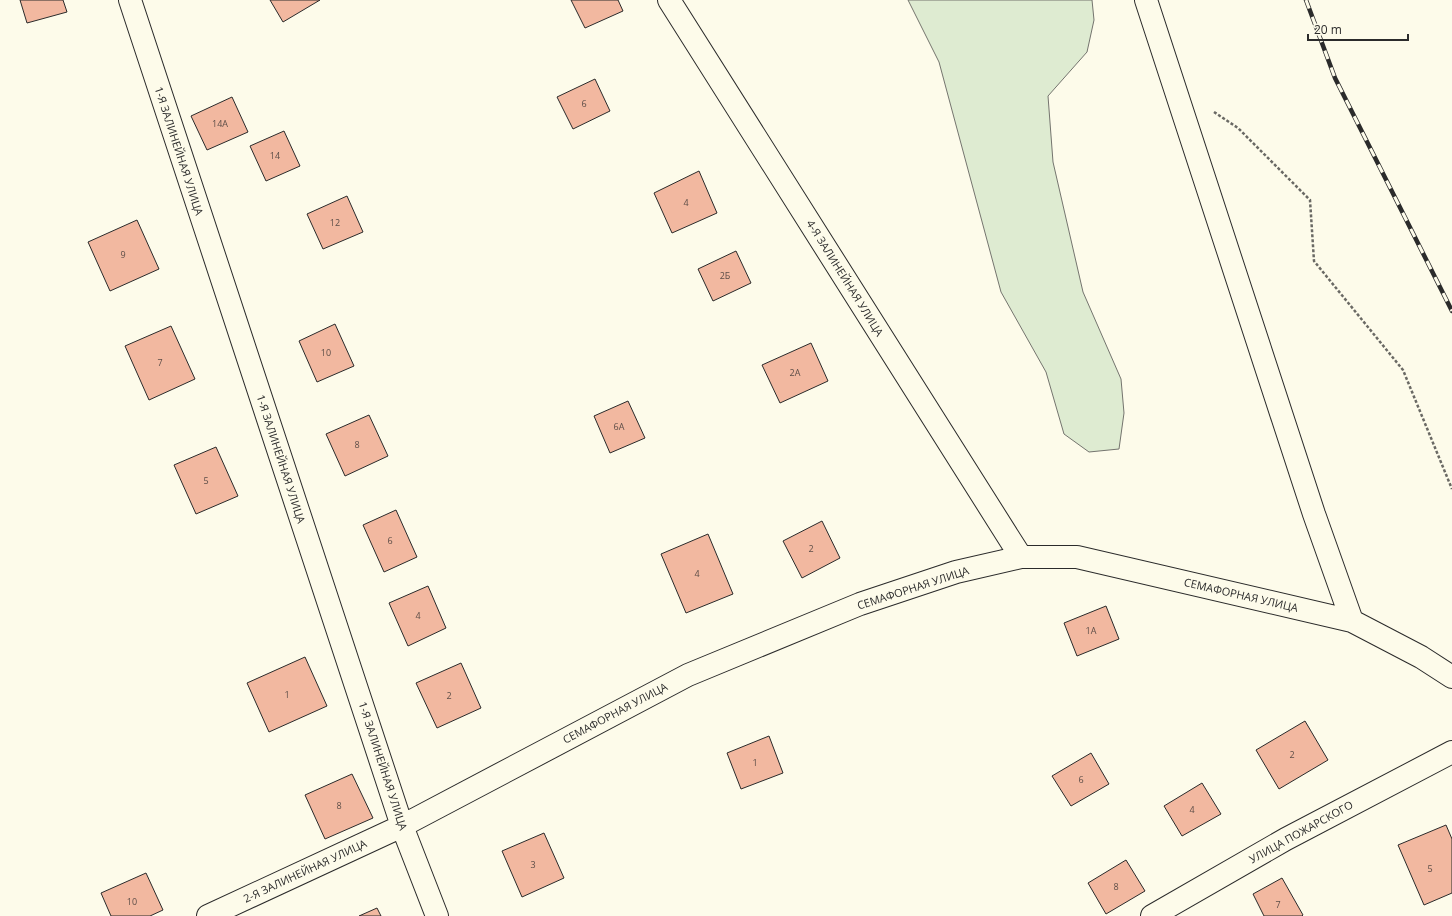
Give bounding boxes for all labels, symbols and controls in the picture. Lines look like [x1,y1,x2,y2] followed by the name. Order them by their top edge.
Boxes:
[1308,16,1408,42] scale bar
[1314,21,1342,38] text: 20 m
[152,85,207,217] street label: 1-Я ЗАЛИНЕЙНАЯ УЛИЦА
[581,97,587,110] house number: 6
[212,117,228,130] house number: 14А
[270,149,280,162] house number: 14
[683,196,689,209] house number: 4
[330,216,340,229] house number: 12
[803,217,887,339] street label: 4-Я ЗАЛИНЕЙНАЯ УЛИЦА
[120,248,126,261] house number: 9
[720,269,731,282] house number: 2Б
[321,346,331,359] house number: 10
[157,356,163,369] house number: 7
[790,366,801,379] house number: 2А
[254,393,309,525] street label: 1-Я ЗАЛИНЕЙНАЯ УЛИЦА
[614,420,625,433] house number: 6А
[354,438,360,451] house number: 8
[203,474,209,487] house number: 5
[387,534,393,547] house number: 6
[808,542,814,555] house number: 2
[855,562,971,613] street label: СЕМАФОРНАЯ УЛИЦА
[694,567,700,580] house number: 4
[1183,574,1300,615] street label: СЕМАФОРНАЯ УЛИЦА
[415,609,421,622] house number: 4
[1086,624,1097,637] house number: 1А
[560,679,670,747] street label: СЕМАФОРНАЯ УЛИЦА
[284,688,290,701] house number: 1
[446,689,452,702] house number: 2
[356,700,411,832] street label: 1-Я ЗАЛИНЕЙНАЯ УЛИЦА
[1289,748,1295,761] house number: 2
[752,756,758,769] house number: 1
[1078,773,1084,786] house number: 6
[1246,797,1355,866] street label: УЛИЦА ПОЖАРСКОГО
[336,799,342,812] house number: 8
[1189,803,1195,816] house number: 4
[241,835,369,906] street label: 2-Я ЗАЛИНЕЙНАЯ УЛИЦА
[530,858,536,871] house number: 3
[1427,862,1433,875] house number: 5
[1113,880,1119,893] house number: 8
[127,895,137,908] house number: 10
[1275,898,1281,911] house number: 7

